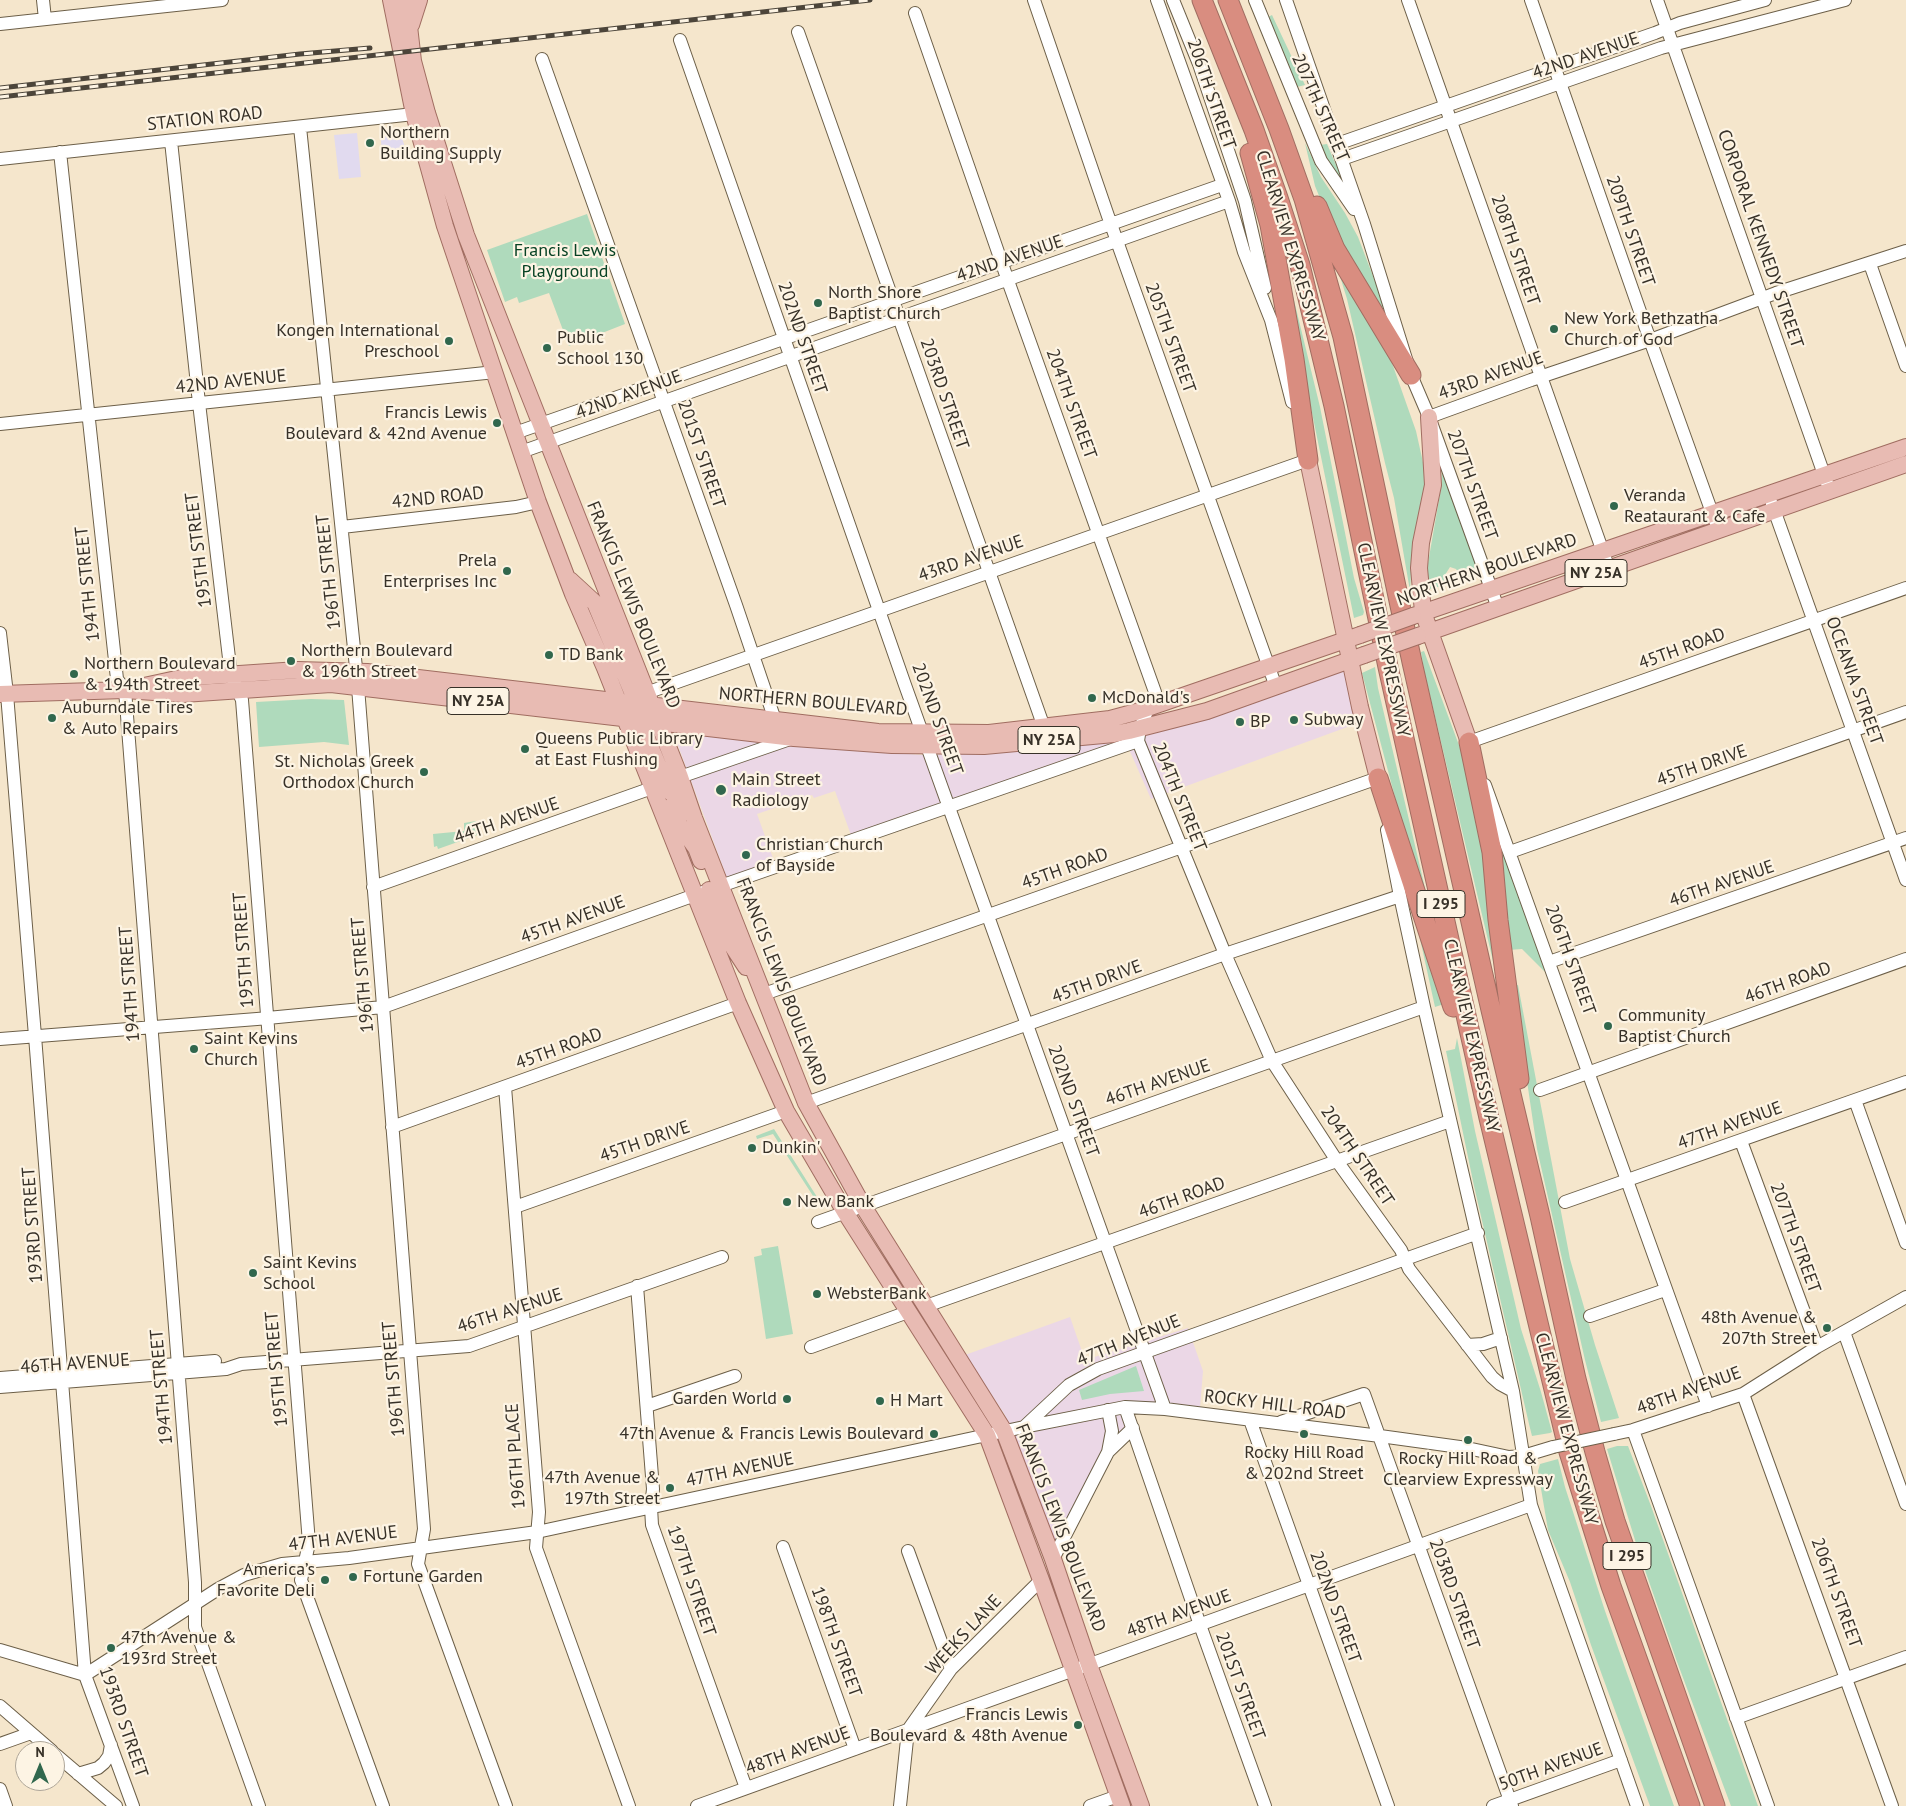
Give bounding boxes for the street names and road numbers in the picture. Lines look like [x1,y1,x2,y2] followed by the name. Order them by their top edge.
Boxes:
[1530,28,1642,84] street label: 42ND AVENUE
[1182,36,1240,152] street label: 206TH STREET
[1287,51,1353,165] street label: 207TH STREET
[146,102,264,136] street label: STATION ROAD
[1712,127,1808,351] street label: CORPORAL KENNEDY STREET
[1251,148,1329,344] street label: CLEARVIEW EXPRESSWAY
[1601,173,1659,289] street label: 209TH STREET
[1486,192,1544,308] street label: 208TH STREET
[954,231,1066,287] street label: 42ND AVENUE
[773,279,831,397] street label: 202ND STREET
[1140,280,1200,396] street label: 205TH STREET
[915,336,973,452] street label: 203RD STREET
[1041,346,1101,462] street label: 204TH STREET
[1436,347,1546,405] street label: 43RD AVENUE
[174,365,288,399] street label: 42ND AVENUE
[573,366,685,424] street label: 42ND AVENUE
[672,397,730,511] street label: 201ST STREET
[1442,427,1502,543] street label: 207TH STREET
[391,482,485,514] street label: 42ND ROAD
[181,491,217,609] street label: 195TH STREET
[582,498,684,712] street label: FRANCIS LEWIS BOULEVARD
[312,513,346,631] street label: 196TH STREET
[71,525,105,643] street label: 194TH STREET
[1394,529,1580,611] street label: NORTHERN BOULEVARD
[915,531,1027,587] street label: 43RD AVENUE
[1352,541,1414,739] street label: CLEARVIEW EXPRESSWAY
[1565,560,1627,586] road number: NY 25A
[1821,614,1887,748] street label: OCEANIA STREET
[1636,623,1728,675] street label: 45TH ROAD
[907,660,967,778] street label: 202ND STREET
[718,683,908,721] street label: NORTHERN BOULEVARD
[447,688,509,714] road number: NY 25A
[1018,726,1080,754] road number: NY 25A
[1147,739,1211,855] street label: 204TH STREET
[1654,740,1750,792] street label: 45TH DRIVE
[452,793,562,849] street label: 44TH AVENUE
[1019,843,1111,895] street label: 45TH ROAD
[1667,856,1777,912] street label: 46TH AVENUE
[731,875,831,1089] street label: FRANCIS LEWIS BOULEVARD
[229,891,259,1009] street label: 195TH STREET
[518,891,628,949] street label: 45TH AVENUE
[1417,891,1465,918] road number: I 295
[1540,902,1600,1018] street label: 206TH STREET
[347,916,379,1034] street label: 196TH STREET
[115,925,145,1043] street label: 194TH STREET
[1438,937,1504,1135] street label: CLEARVIEW EXPRESSWAY
[1049,956,1145,1008] street label: 45TH DRIVE
[1742,957,1834,1009] street label: 46TH ROAD
[513,1023,605,1075] street label: 45TH ROAD
[1043,1042,1103,1160] street label: 202ND STREET
[1103,1055,1213,1111] street label: 46TH AVENUE
[1675,1097,1785,1155] street label: 47TH AVENUE
[1316,1102,1398,1210] street label: 204TH STREET
[597,1116,693,1168] street label: 45TH DRIVE
[18,1166,48,1284] street label: 193RD STREET
[1136,1172,1228,1224] street label: 46TH ROAD
[1765,1180,1825,1296] street label: 207TH STREET
[455,1284,565,1338] street label: 46TH AVENUE
[261,1310,293,1428] street label: 195TH STREET
[1074,1310,1184,1372] street label: 47TH AVENUE
[378,1320,410,1438] street label: 196TH STREET
[146,1328,178,1446] street label: 194TH STREET
[1530,1330,1602,1528] street label: CLEARVIEW EXPRESSWAY
[20,1349,130,1379] street label: 46TH AVENUE
[1634,1362,1744,1420] street label: 48TH AVENUE
[1203,1386,1347,1424] street label: ROCKY HILL ROAD
[502,1402,530,1510] street label: 196TH PLACE
[1010,1421,1110,1635] street label: FRANCIS LEWIS BOULEVARD
[684,1448,796,1492] street label: 47TH AVENUE
[287,1522,399,1556] street label: 47TH AVENUE
[662,1523,720,1639] street label: 197TH STREET
[1806,1535,1866,1651] street label: 206TH STREET
[1424,1536,1484,1652] street label: 203RD STREET
[1603,1542,1651,1570] road number: I 295
[1305,1548,1365,1666] street label: 202ND STREET
[806,1584,866,1700] street label: 198TH STREET
[1124,1585,1234,1643] street label: 48TH AVENUE
[922,1591,1006,1679] street label: WEEKS LANE
[1210,1629,1270,1743] street label: 201ST STREET
[94,1664,152,1780] street label: 193RD STREET
[743,1722,853,1780] street label: 48TH AVENUE
[1496,1738,1606,1796] street label: 50TH AVENUE

